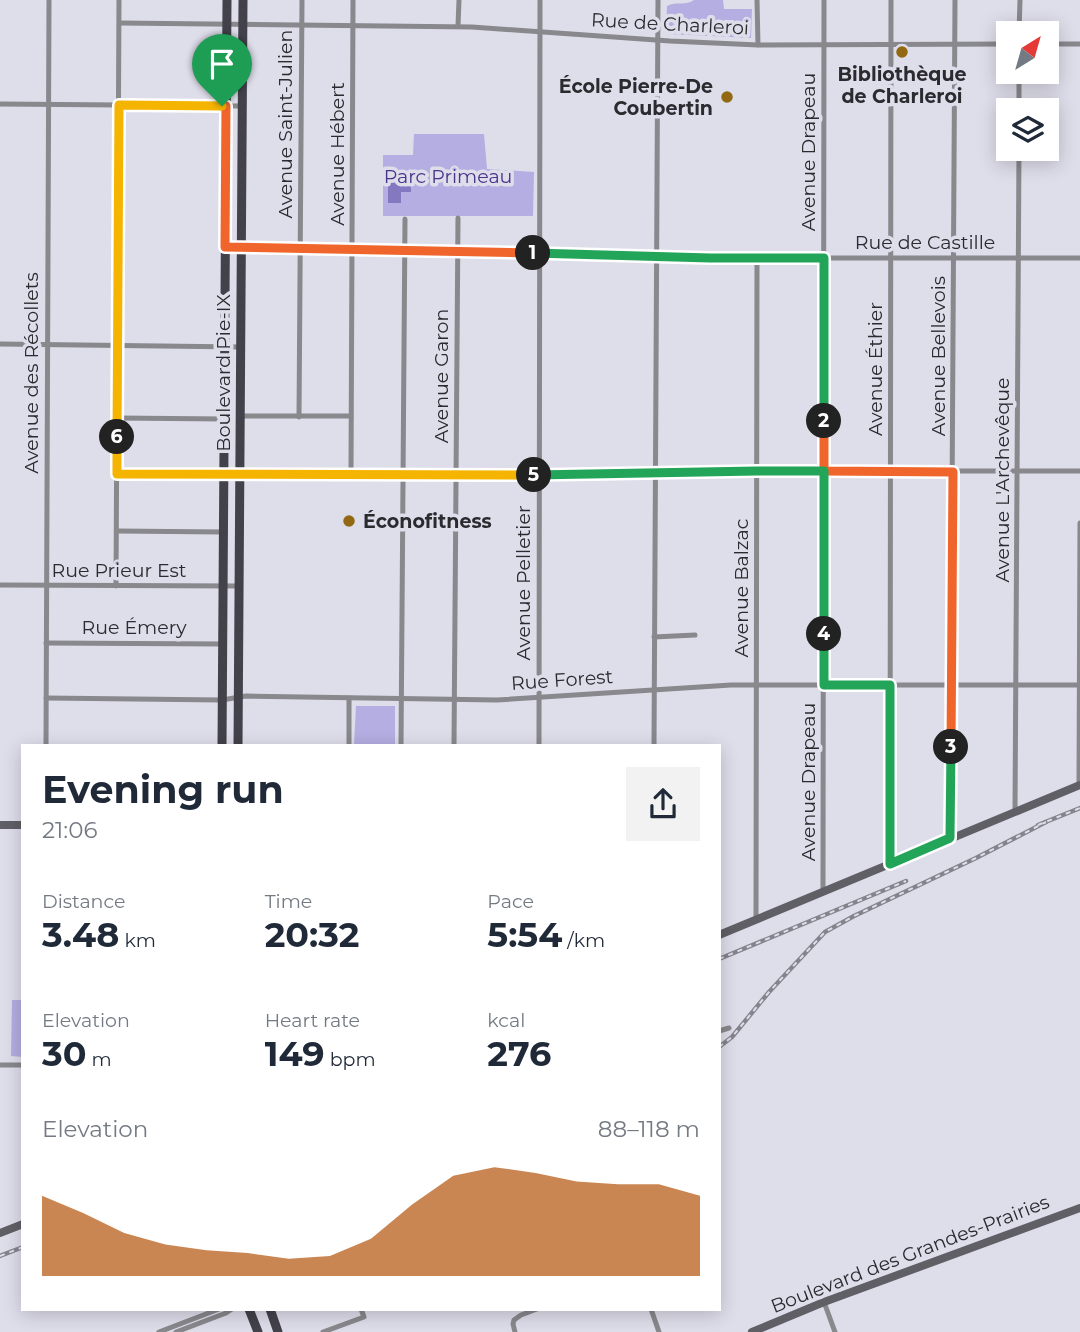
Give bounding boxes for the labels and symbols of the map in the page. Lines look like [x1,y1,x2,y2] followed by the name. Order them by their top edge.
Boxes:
[590,8,750,40] street label: Rue de Charleroi
[996,21,1059,84] north arrow
[274,30,297,218] street label: Avenue Saint-Julien
[192,34,252,106] pin
[894,44,910,60] marker: Bibliothèque de Charleroi
[838,63,966,108] place label: Bibliothèque de Charleroi
[797,73,820,231] street label: Avenue Drapeau
[559,75,713,120] place label: École Pierre-De Coubertin
[326,82,349,226] street label: Avenue Hébert
[719,89,735,105] marker: École Pierre-De Coubertin
[384,165,512,188] park label: Parc Primeau
[855,231,995,254] street label: Rue de Castille
[516,236,550,270] pin: 1
[20,272,43,474] street label: Avenue des Récollets
[927,276,950,436] street label: Avenue Bellevois
[212,294,235,452] street label: Boulevard Pie-IX
[864,302,887,436] street label: Avenue Éthier
[430,309,453,443] street label: Avenue Garon
[991,377,1014,583] street label: Avenue L'Archevêque
[806,404,842,438] pin: 2
[100,420,134,454] pin: 6
[516,458,552,492] pin: 5
[512,505,535,661] street label: Avenue Pelletier
[363,510,492,533] place label: Éconofitness
[341,513,357,529] marker: Éconofitness
[730,519,753,657] street label: Avenue Balzac
[51,559,187,582] street label: Rue Prieur Est
[81,616,187,639] street label: Rue Émery
[806,616,842,652] pin: 4
[510,665,614,695] street label: Rue Forest
[797,703,820,861] street label: Avenue Drapeau
[934,730,968,764] pin: 3
[767,1190,1053,1318] street label: Boulevard des Grandes-Prairies

